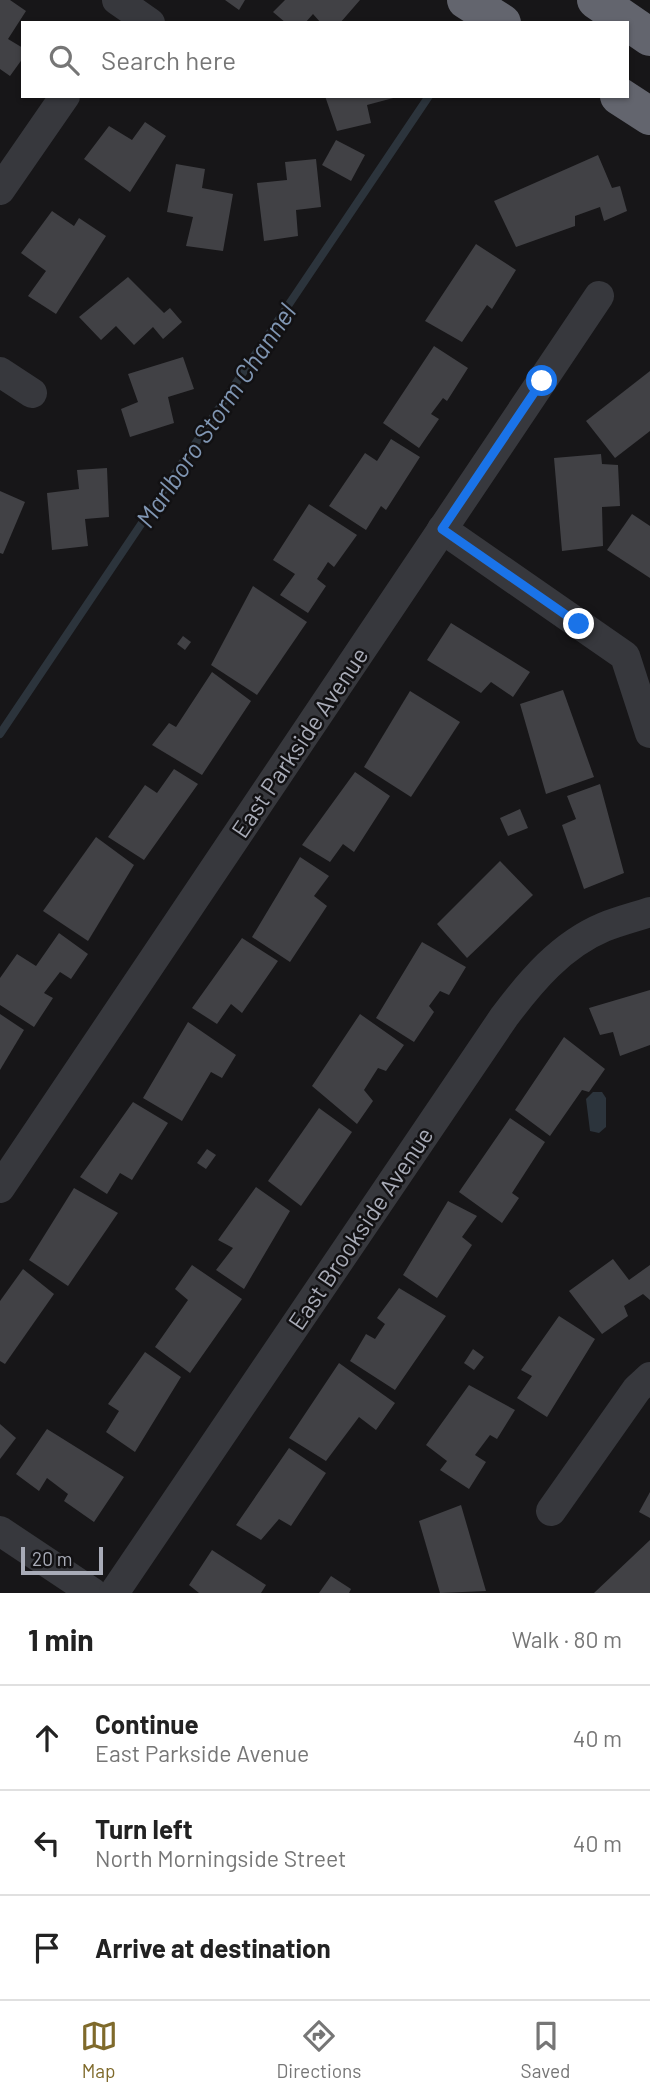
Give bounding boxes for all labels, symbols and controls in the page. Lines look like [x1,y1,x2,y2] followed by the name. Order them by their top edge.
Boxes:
[21,21,629,98] search box
[45,41,83,79] icon: search
[101,44,236,75] text: Search here
[129,297,302,533] water label: Marlboro Storm Channel
[526,365,557,396] route start
[563,608,594,639] route end
[224,641,374,843] street label: East Parkside Avenue
[281,1121,439,1335] street label: East Brookside Avenue
[21,1544,103,1576] scale bar
[32,1547,72,1570] text: 20 m
[28,1621,94,1657] text: 1 min
[512,1625,622,1653] text: Walk · 80 m
[95,1708,199,1739] text: Continue
[28,1719,66,1757] icon: ahead
[573,1724,622,1752] text: 40 m
[95,1739,309,1767] text: East Parkside Avenue
[95,1813,193,1844] text: Turn left
[28,1824,66,1862] icon: left
[573,1829,622,1857] text: 40 m
[95,1844,346,1872] text: North Morningside Street
[28,1929,66,1967] icon: arrive
[95,1932,331,1963] text: Arrive at destination
[80,2017,118,2082] tab: Map
[277,2017,362,2082] tab: Directions
[521,2017,570,2082] tab: Saved

